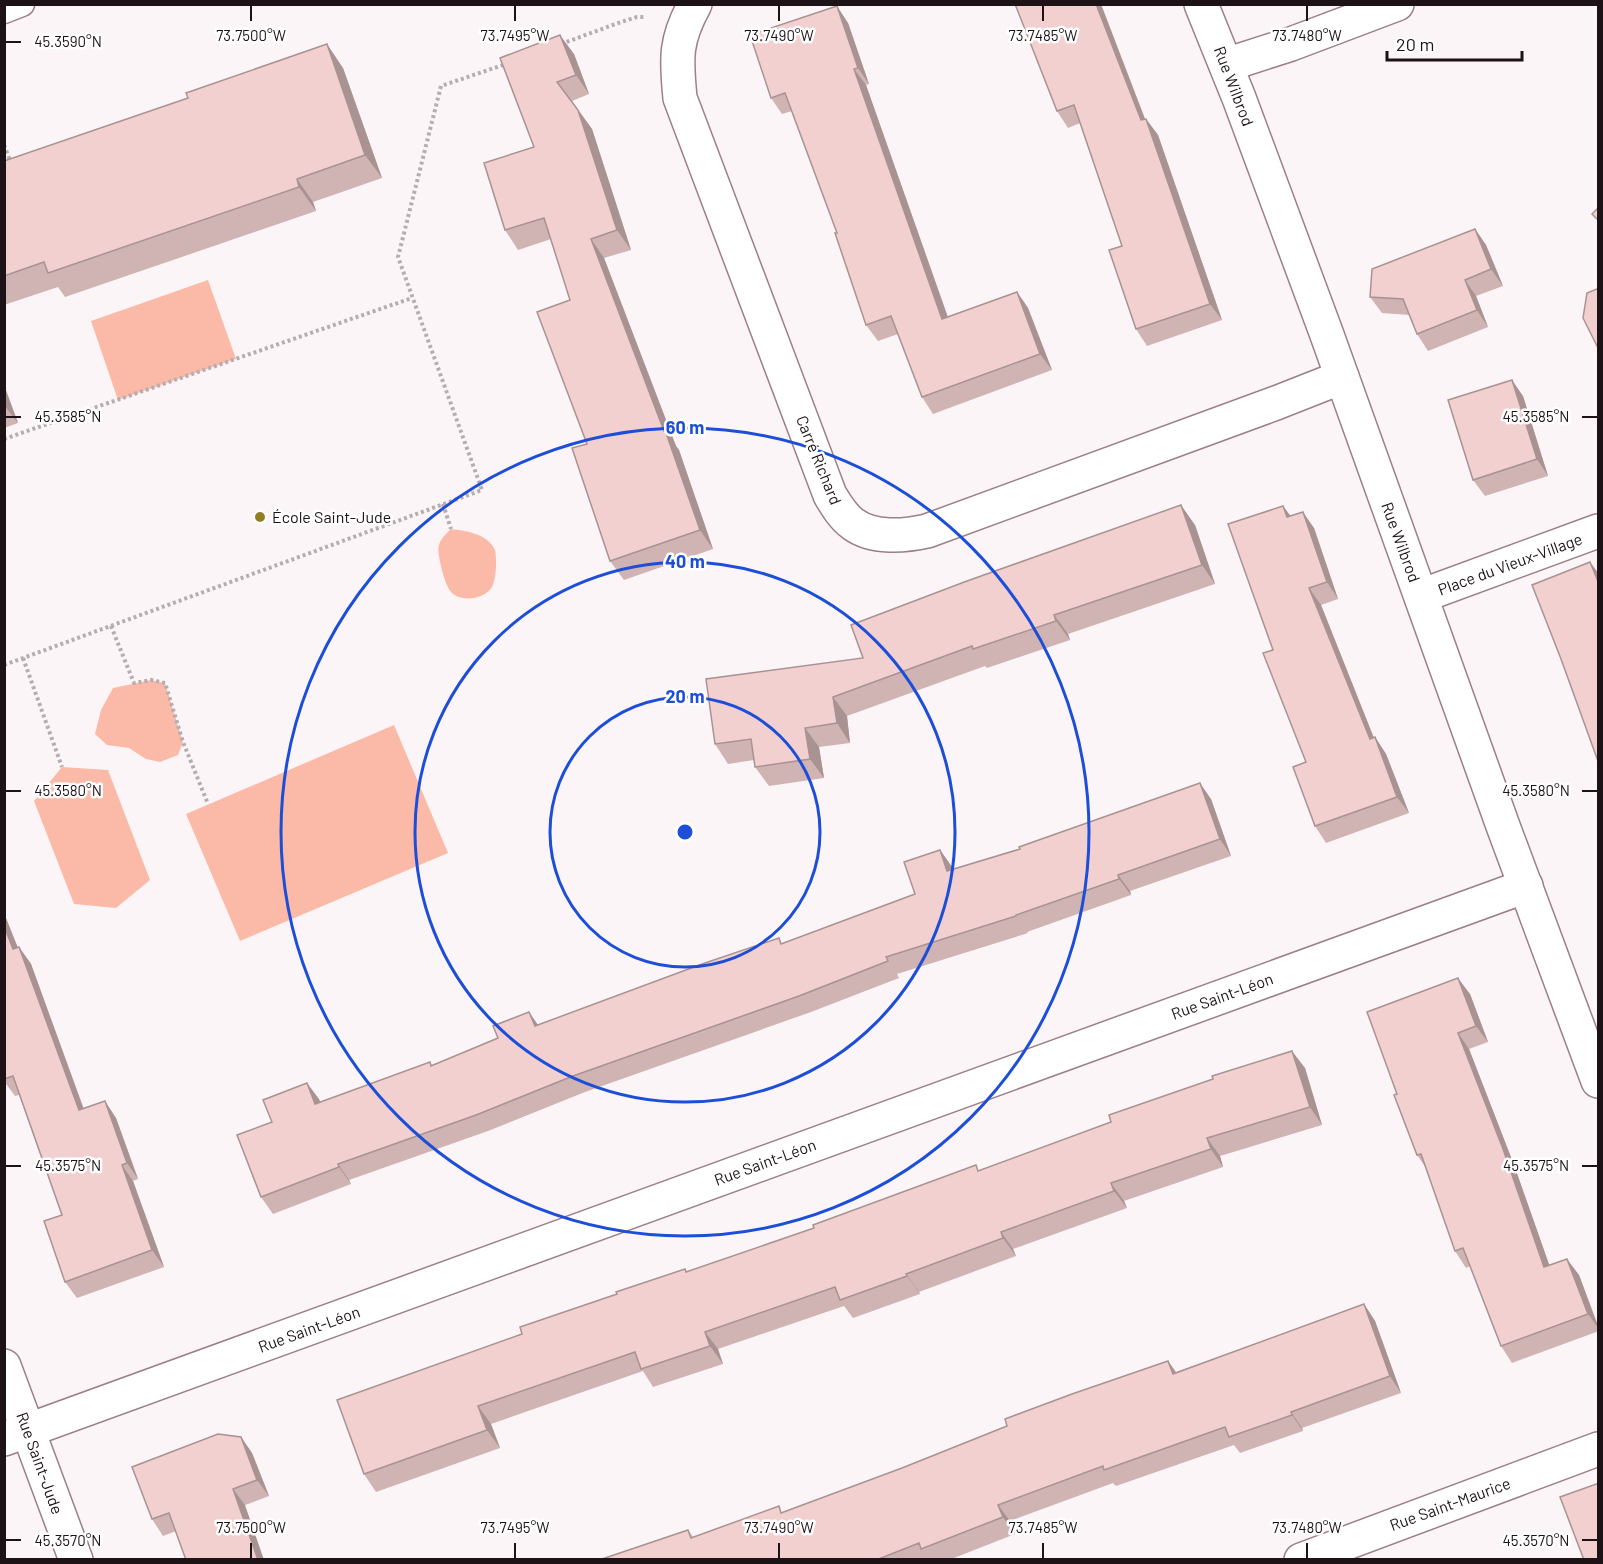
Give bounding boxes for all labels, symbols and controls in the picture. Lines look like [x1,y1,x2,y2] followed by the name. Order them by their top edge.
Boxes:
[1387,24,1522,62] scale bar
[216,26,286,44] text: 73.7500°W
[481,26,549,44] text: 73.7495°W
[744,26,814,44] text: 73.7490°W
[1009,26,1077,44] text: 73.7485°W
[1272,26,1342,44] text: 73.7480°W
[34,32,102,50] text: 45.3590°N
[1396,33,1434,55] text: 20 m
[1211,43,1258,128] street label: Rue Wilbrod
[35,407,101,425] text: 45.3585°N
[1503,407,1569,425] text: 45.3585°N
[793,412,846,507] street label: Carré Richard
[666,416,704,438] text: 60 m
[1378,499,1425,584] street label: Rue Wilbrod
[272,507,391,526] place label: École Saint-Jude
[253,510,267,524] marker: École Saint-Jude
[1435,529,1585,598] street label: Place du Vieux-Village
[665,550,705,572] text: 40 m
[666,685,704,707] text: 20 m
[34,781,102,799] text: 45.3580°N
[1502,781,1570,799] text: 45.3580°N
[675,822,695,842] centre of rings
[1168,968,1275,1023] street label: Rue Saint-Léon
[711,1134,818,1189] street label: Rue Saint-Léon
[35,1156,101,1174] text: 45.3575°N
[1503,1156,1569,1174] text: 45.3575°N
[255,1301,362,1356] street label: Rue Saint-Léon
[13,1409,68,1516] street label: Rue Saint-Jude
[1387,1473,1513,1534] street label: Rue Saint-Maurice
[216,1518,286,1536] text: 73.7500°W
[481,1518,549,1536] text: 73.7495°W
[744,1518,814,1536] text: 73.7490°W
[1009,1518,1077,1536] text: 73.7485°W
[1272,1518,1342,1536] text: 73.7480°W
[34,1531,102,1549] text: 45.3570°N
[1502,1531,1570,1549] text: 45.3570°N

